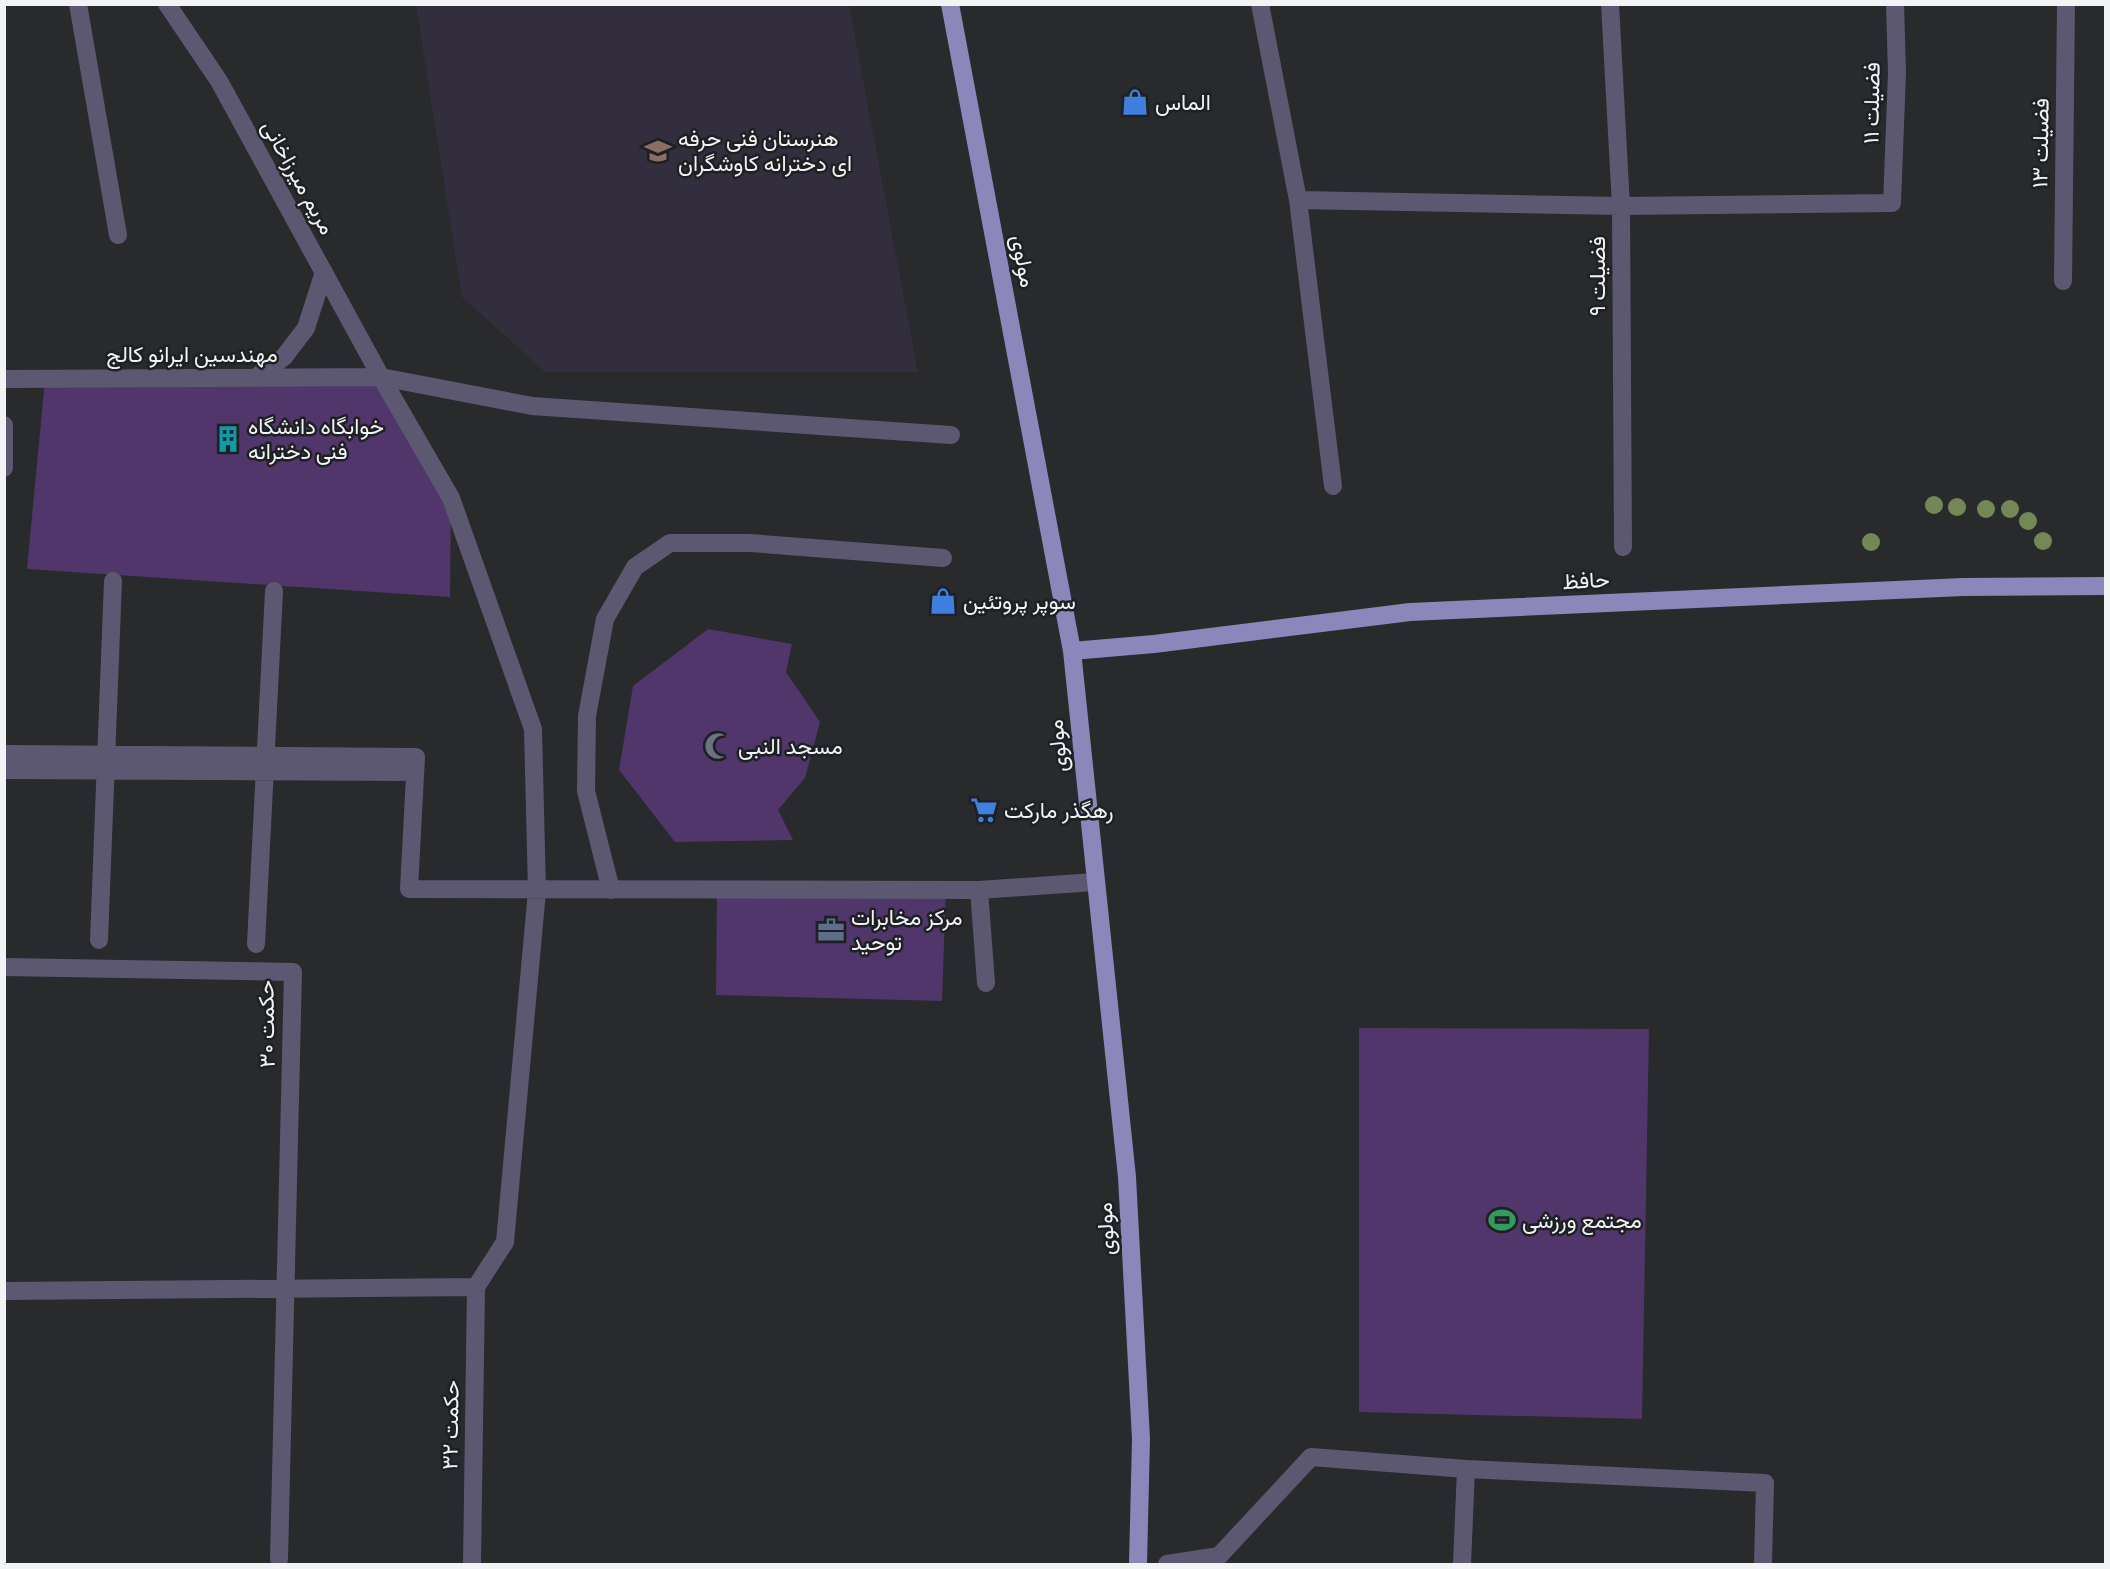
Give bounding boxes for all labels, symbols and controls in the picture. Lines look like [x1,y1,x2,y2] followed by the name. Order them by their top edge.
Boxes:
[1857,62,1886,144] street label: فضیلت ۱۱
[1120,87,1150,117] shop icon: الماس
[1155,89,1211,116] place label: الماس
[2026,98,2055,188] street label: فضیلت ۱۳
[255,115,341,240] street label: مریم میرزاخانی
[678,125,852,177] place label: هنرستان فنی حرفه ای دخترانه کاوشگران
[643,136,673,166] school or university icon: هنرستان فنی حرفه ای دخترانه کاوشگران
[1005,232,1042,290] street label: مولوی
[1584,236,1611,316] street label: فضیلت ۹
[106,341,278,369] street label: مهندسین ایرانو کالج
[248,413,384,465] place label: خوابگاه دانشگاه فنی دخترانه
[213,424,243,454] building icon: خوابگاه دانشگاه فنی دخترانه
[1562,566,1610,595] street label: حافظ
[928,586,958,616] shop icon: سوپر پروتئین
[963,588,1076,616] place label: سوپر پروتئین
[1041,718,1074,774] street label: مولوی
[703,731,733,761] mosque icon: مسجد النبی
[738,733,843,760] place label: مسجد النبی
[969,795,999,825] supermarket icon: رهگذر مارکت
[1004,797,1114,824] place label: رهگذر مارکت
[851,904,963,956] place label: مرکز مخابرات توحید
[816,915,846,945] office icon: مرکز مخابرات توحید
[252,980,281,1068] street label: حکمت ۳۰
[1091,1202,1120,1256] street label: مولوی
[1487,1205,1517,1235] sports icon: مجتمع ورزشی
[1522,1207,1642,1235] place label: مجتمع ورزشی
[436,1380,465,1470] street label: حکمت ۳۲

